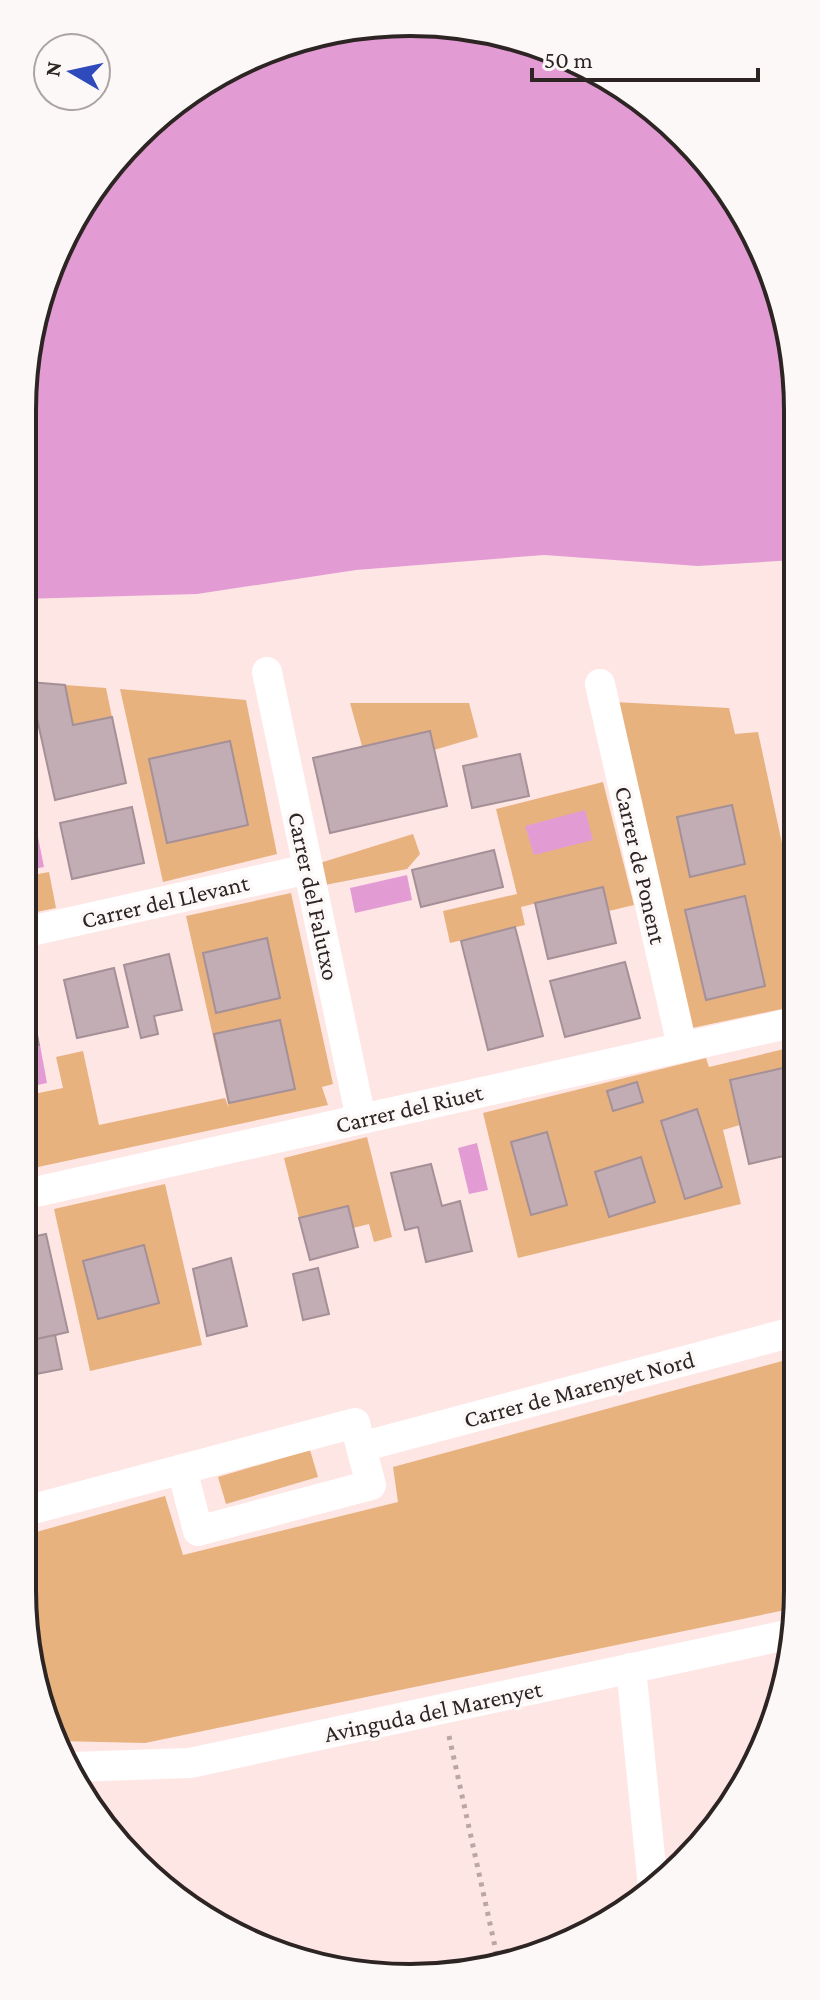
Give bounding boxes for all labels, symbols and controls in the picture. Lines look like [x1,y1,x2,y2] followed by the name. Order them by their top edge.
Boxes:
[32,32,112,112] north arrow
[532,32,758,82] scale bar
[544,46,593,73] text: 50 m
[39,60,66,78] text: N
[610,784,672,947] street label: Carrer de Ponent
[283,809,345,983] street label: Carrer del Falutxo
[79,868,252,933] street label: Carrer del Llevant
[333,1078,486,1138] street label: Carrer del Riuet
[461,1345,698,1433] street label: Carrer de Marenyet Nord
[322,1675,545,1747] street label: Avinguda del Marenyet

